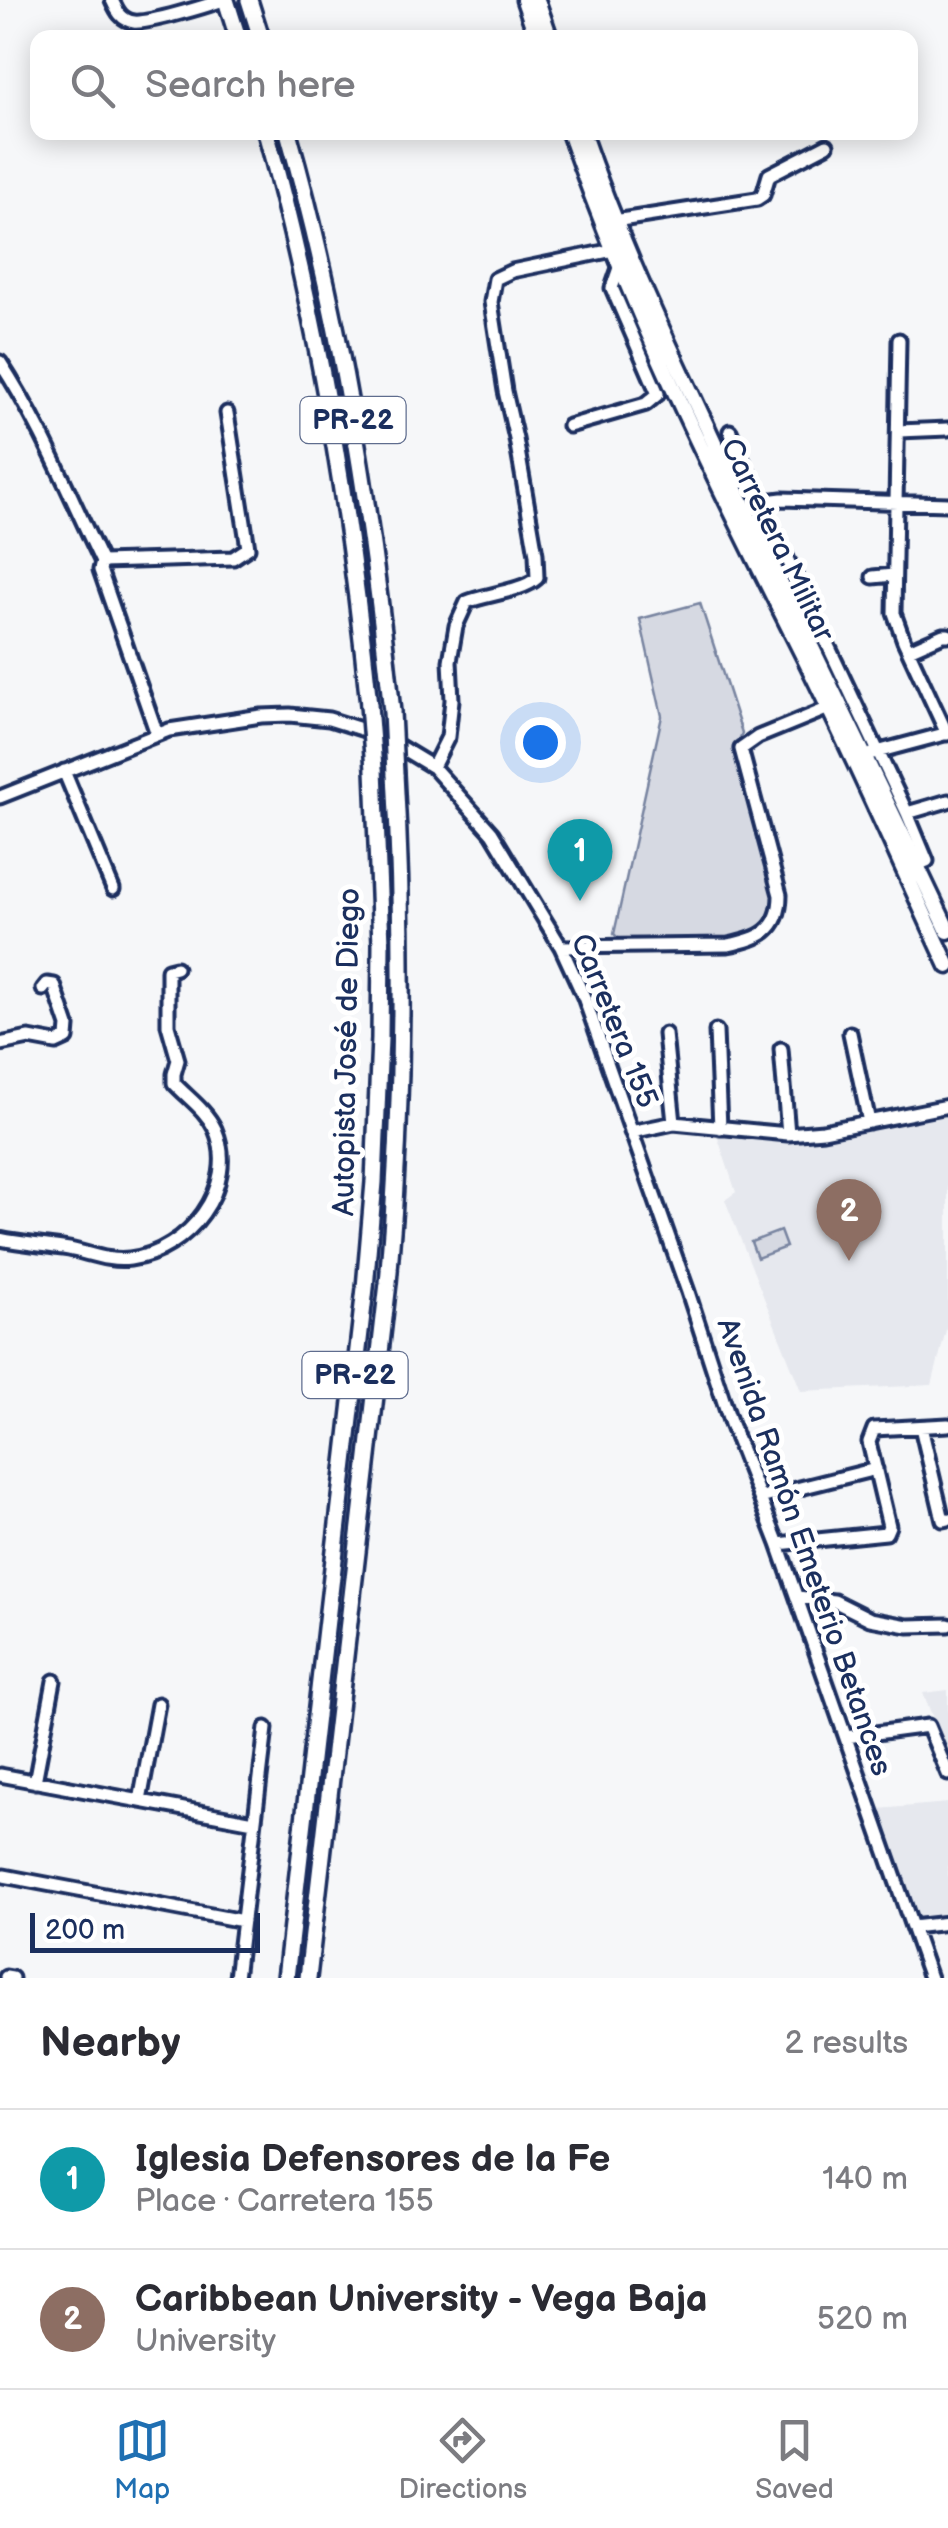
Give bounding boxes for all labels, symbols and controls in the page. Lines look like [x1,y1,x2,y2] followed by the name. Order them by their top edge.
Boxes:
[30,30,918,140] search box
[65,58,120,113] icon: search
[145,63,356,108] text: Search here
[300,397,406,443] road number: PR-22
[712,433,842,648] street label: Carretera Militar
[515,717,566,768] your location
[548,818,612,901] pin: 1
[326,887,368,1217] street label: Autopista José de Diego
[563,929,665,1113] street label: Carretera 155
[816,1178,882,1261] pin: 2
[709,1314,899,1781] street label: Avenida Ramón Emeterio Betances
[302,1352,408,1398] road number: PR-22
[30,1908,260,1952] scale bar
[45,1914,125,1947] text: 200 m
[40,2018,180,2069] text: Nearby
[784,2024,908,2063] text: 2 results
[135,2137,610,2182] text: Iglesia Defensores de la Fe
[66,2160,79,2199] text: 1
[822,2160,908,2199] text: 140 m
[135,2182,434,2221] text: Place · Carretera 155
[135,2277,708,2322] text: Caribbean University - Vega Baja
[63,2300,82,2339] text: 2
[817,2300,908,2339] text: 520 m
[135,2322,276,2361] text: University
[114,2413,170,2506] tab: Map
[398,2413,527,2506] tab: Directions
[755,2413,834,2506] tab: Saved

